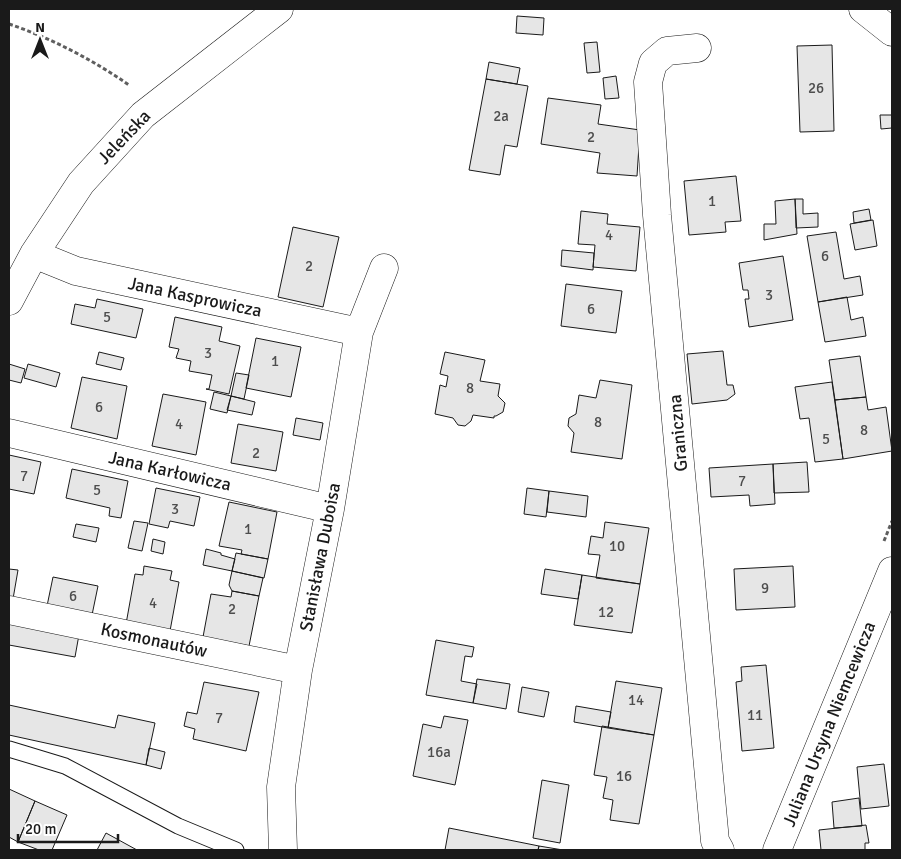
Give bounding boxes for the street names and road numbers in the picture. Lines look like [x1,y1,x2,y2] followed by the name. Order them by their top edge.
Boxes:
[93,105,155,169] street label: Jeleńska
[126,272,264,322] street label: Jana Kasprowicza
[664,394,692,472] street label: Graniczna
[107,446,233,496] street label: Jana Karłowicza
[295,481,345,633] street label: Stanisława Duboisa
[99,618,209,662] street label: Kosmonautów
[778,618,880,830] street label: Juliana Ursyna Niemcewicza

